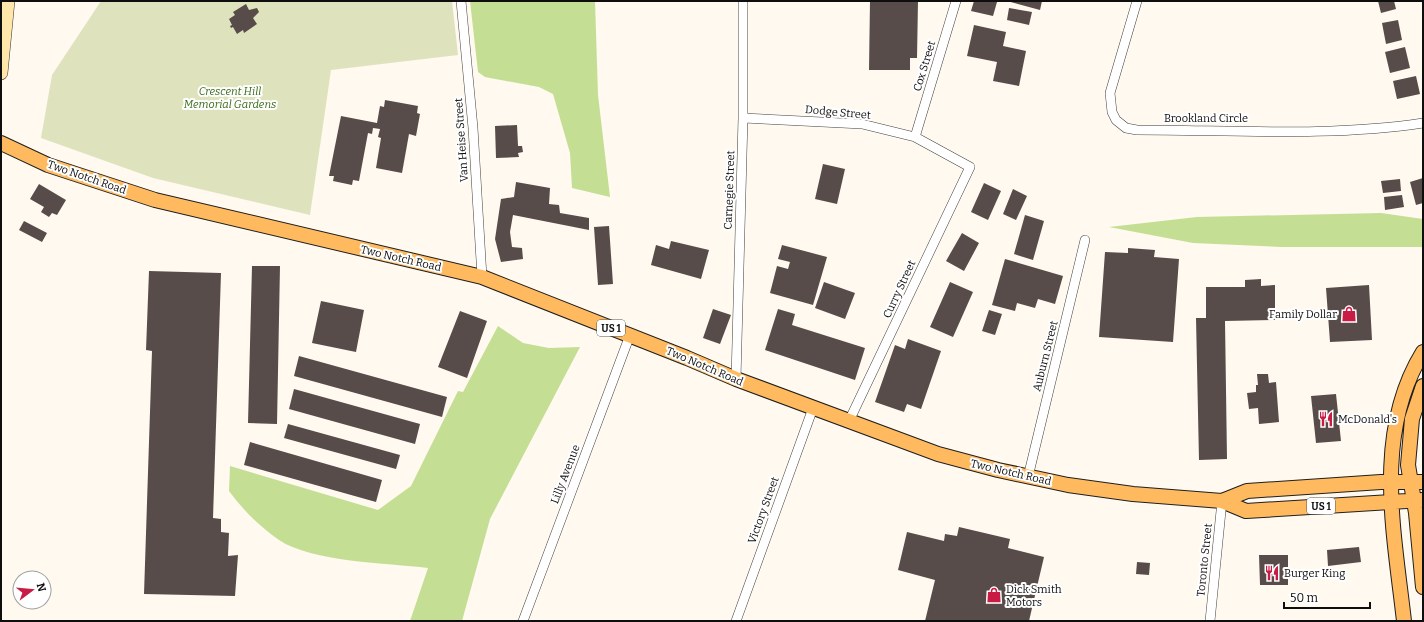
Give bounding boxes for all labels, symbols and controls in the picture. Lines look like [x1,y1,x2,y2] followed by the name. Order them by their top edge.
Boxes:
[911,39,938,93] street label: Cox Street
[184,85,276,111] park label: Crescent Hill Memorial Gardens
[452,97,471,182] street label: Van Heise Street
[805,103,871,122] street label: Dodge Street
[1164,112,1248,125] street label: Brookland Circle
[722,150,737,230] street label: Carnegie Street
[46,158,128,197] street label: Two Notch Road
[359,243,443,274] street label: Two Notch Road
[880,258,919,320] street label: Curry Street
[1340,305,1358,323] shop icon: Family Dollar
[1269,308,1337,321] place label: Family Dollar
[1030,319,1061,393] street label: Auburn Street
[597,320,625,336] road number: US 1
[664,344,746,389] street label: Two Notch Road
[1317,410,1335,428] restaurant icon: McDonald's
[1338,413,1397,426] place label: McDonald's
[548,443,583,505] street label: Lilly Avenue
[969,457,1053,488] street label: Two Notch Road
[745,475,782,545] street label: Victory Street
[1307,498,1335,514] road number: US 1
[1194,523,1215,597] street label: Toronto Street
[1263,564,1281,582] restaurant icon: Burger King
[1284,567,1345,580] place label: Burger King
[12,570,52,610] north arrow
[34,582,49,594] text: N
[1006,583,1062,609] place label: Dick Smith Motors
[1284,584,1370,610] scale bar
[985,586,1003,604] shop icon: Dick Smith Motors
[1290,591,1319,605] text: 50 m

